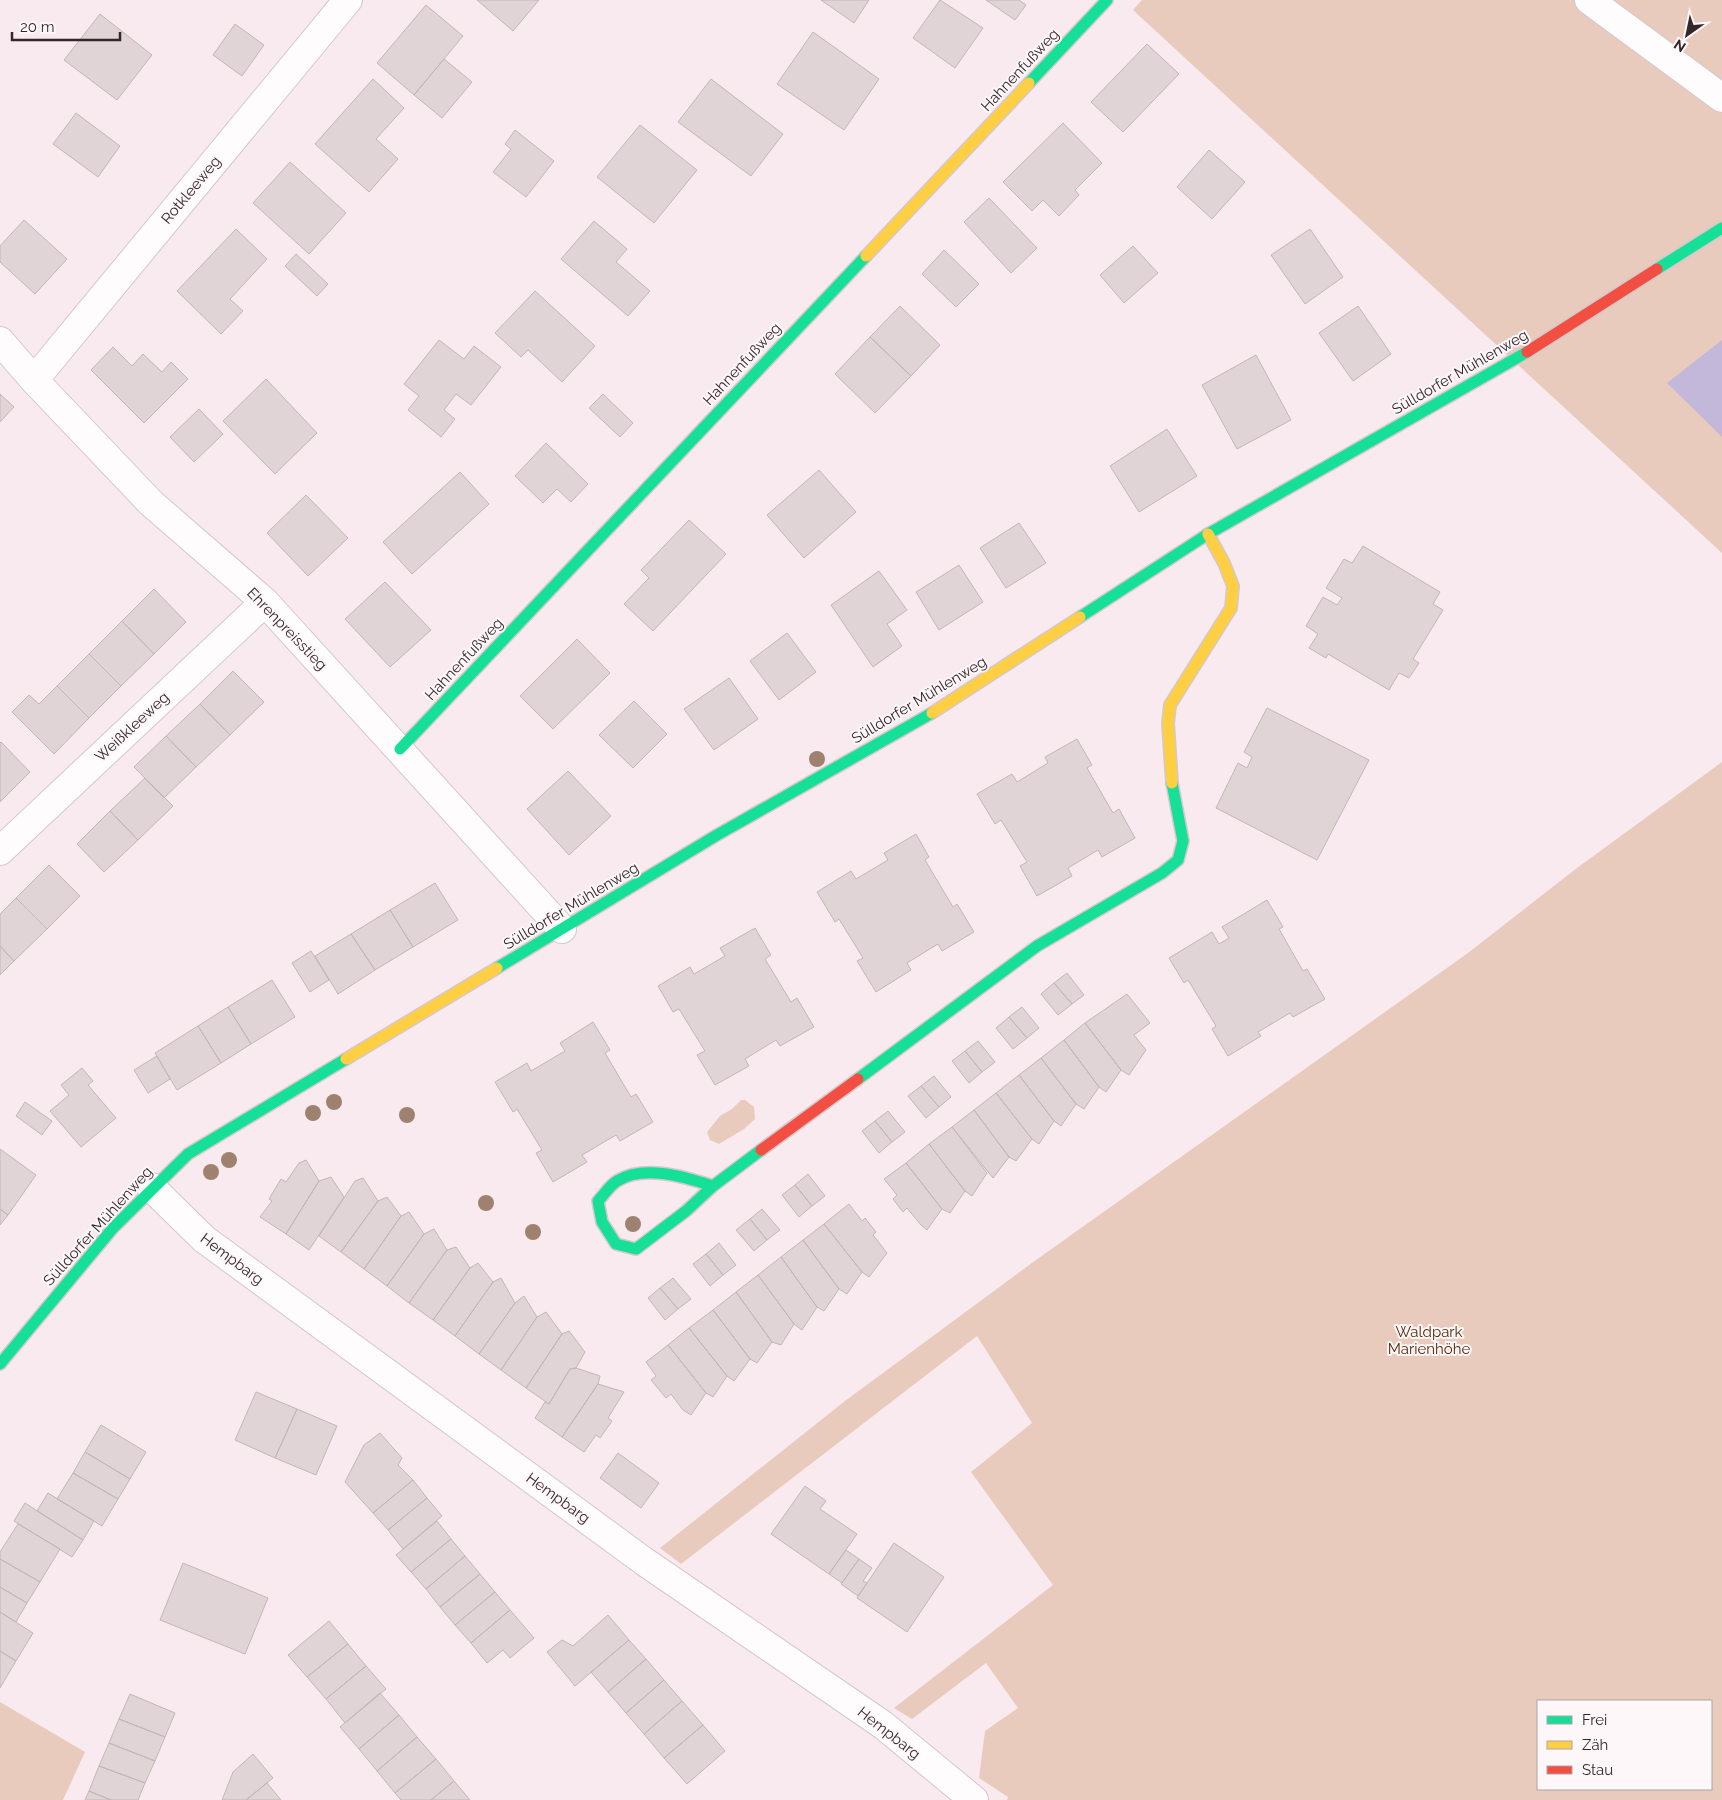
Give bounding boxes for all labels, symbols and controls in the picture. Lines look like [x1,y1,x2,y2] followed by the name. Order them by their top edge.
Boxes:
[12,10,120,42] scale bar
[1662,10,1712,60] north arrow
[20,18,55,36] text: 20 m
[977,25,1063,115] street label: Hahnenfußweg
[1671,36,1689,56] text: N
[157,152,225,228] street label: Rotkleeweg
[699,319,785,409] street label: Hahnenfußweg
[1389,326,1531,418] street label: Sülldorfer Mühlenweg
[243,584,331,674] street label: Ehrenpreisstieg
[421,614,507,704] street label: Hahnenfußweg
[848,653,990,747] street label: Sülldorfer Mühlenweg
[91,688,173,766] street label: Weißkleeweg
[500,859,642,953] street label: Sülldorfer Mühlenweg
[40,1163,156,1289] street label: Sülldorfer Mühlenweg
[197,1229,267,1289] street label: Hempbarg
[1388,1323,1470,1358] park label: Waldpark Marienhöhe
[523,1469,593,1527] street label: Hempbarg
[1537,1700,1712,1790] legend
[854,1703,924,1763] street label: Hempbarg
[1582,1711,1607,1729] text: Frei
[1582,1736,1608,1754] text: Zäh
[1582,1761,1613,1779] text: Stau

